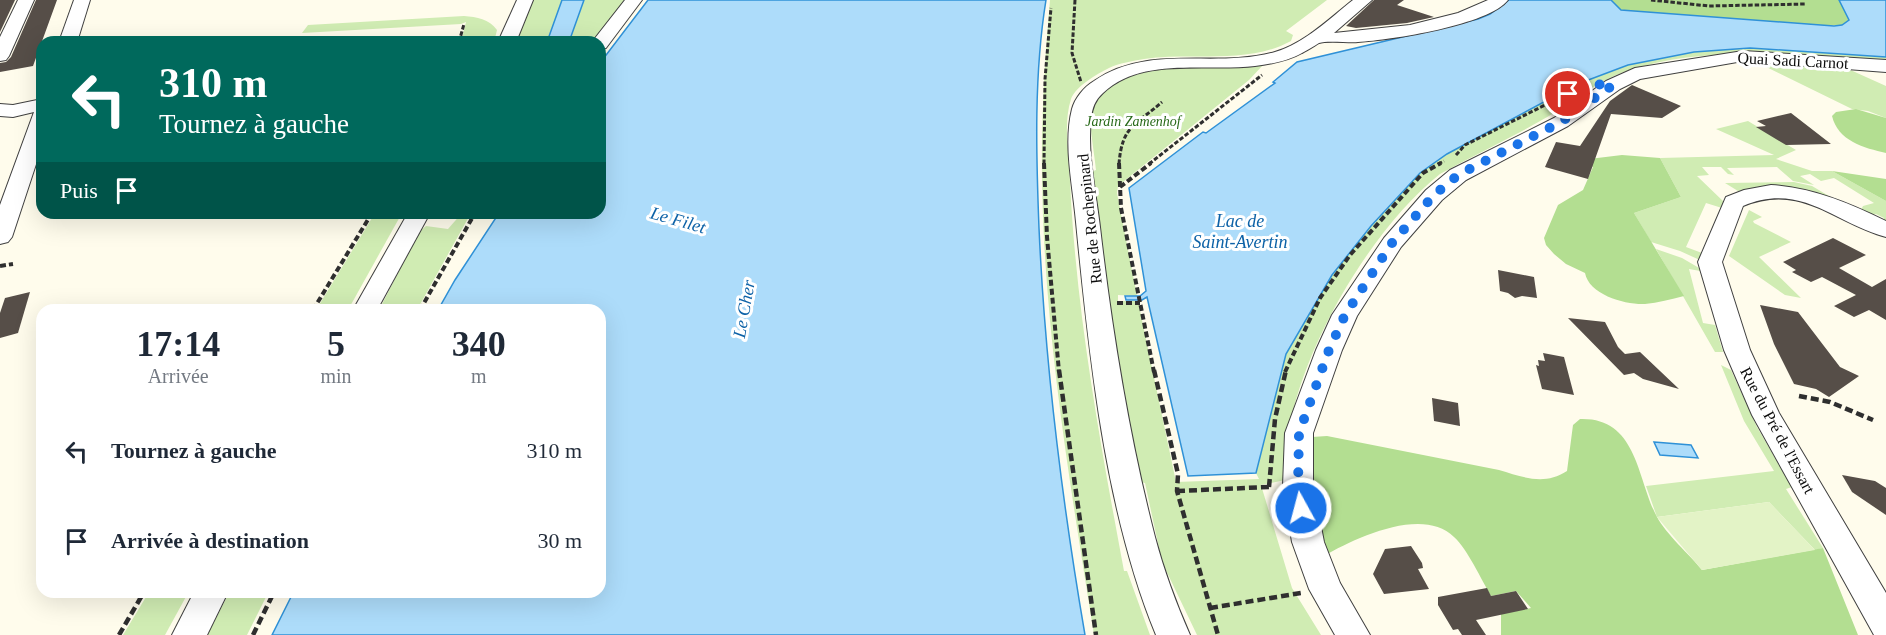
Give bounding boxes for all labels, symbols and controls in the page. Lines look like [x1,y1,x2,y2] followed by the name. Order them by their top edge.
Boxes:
[1737,49,1849,72] street label: Quai Sadi Carnot
[60,60,138,138] icon: left
[159,60,268,106] text: 310 m
[1542,68,1593,119] pin
[1551,77,1584,110] icon: arrive
[159,109,349,139] text: Tournez à gauche
[1085,114,1183,129] park label: Jardin Zamenhof
[1074,153,1106,285] street label: Rue de Rochepinard
[110,174,143,207] icon: arrive
[60,178,98,203] text: Puis
[647,202,709,238] water label: Le Filet
[1193,211,1287,252] water label: Lac de Saint-Avertin
[729,277,759,341] water label: Le Cher
[136,324,220,364] text: 17:14
[327,324,345,364] text: 5
[452,324,506,364] text: 340
[1737,364,1818,497] street label: Rue du Pré de l'Essart
[148,365,209,387] text: Arrivée
[320,365,352,387] text: min
[471,365,487,387] text: m
[60,435,93,468] icon: left
[111,438,276,463] text: Tournez à gauche
[526,438,582,463] text: 310 m
[1269,476,1333,540] position arrow
[60,525,93,558] icon: arrive
[111,528,309,553] text: Arrivée à destination
[537,528,582,553] text: 30 m

